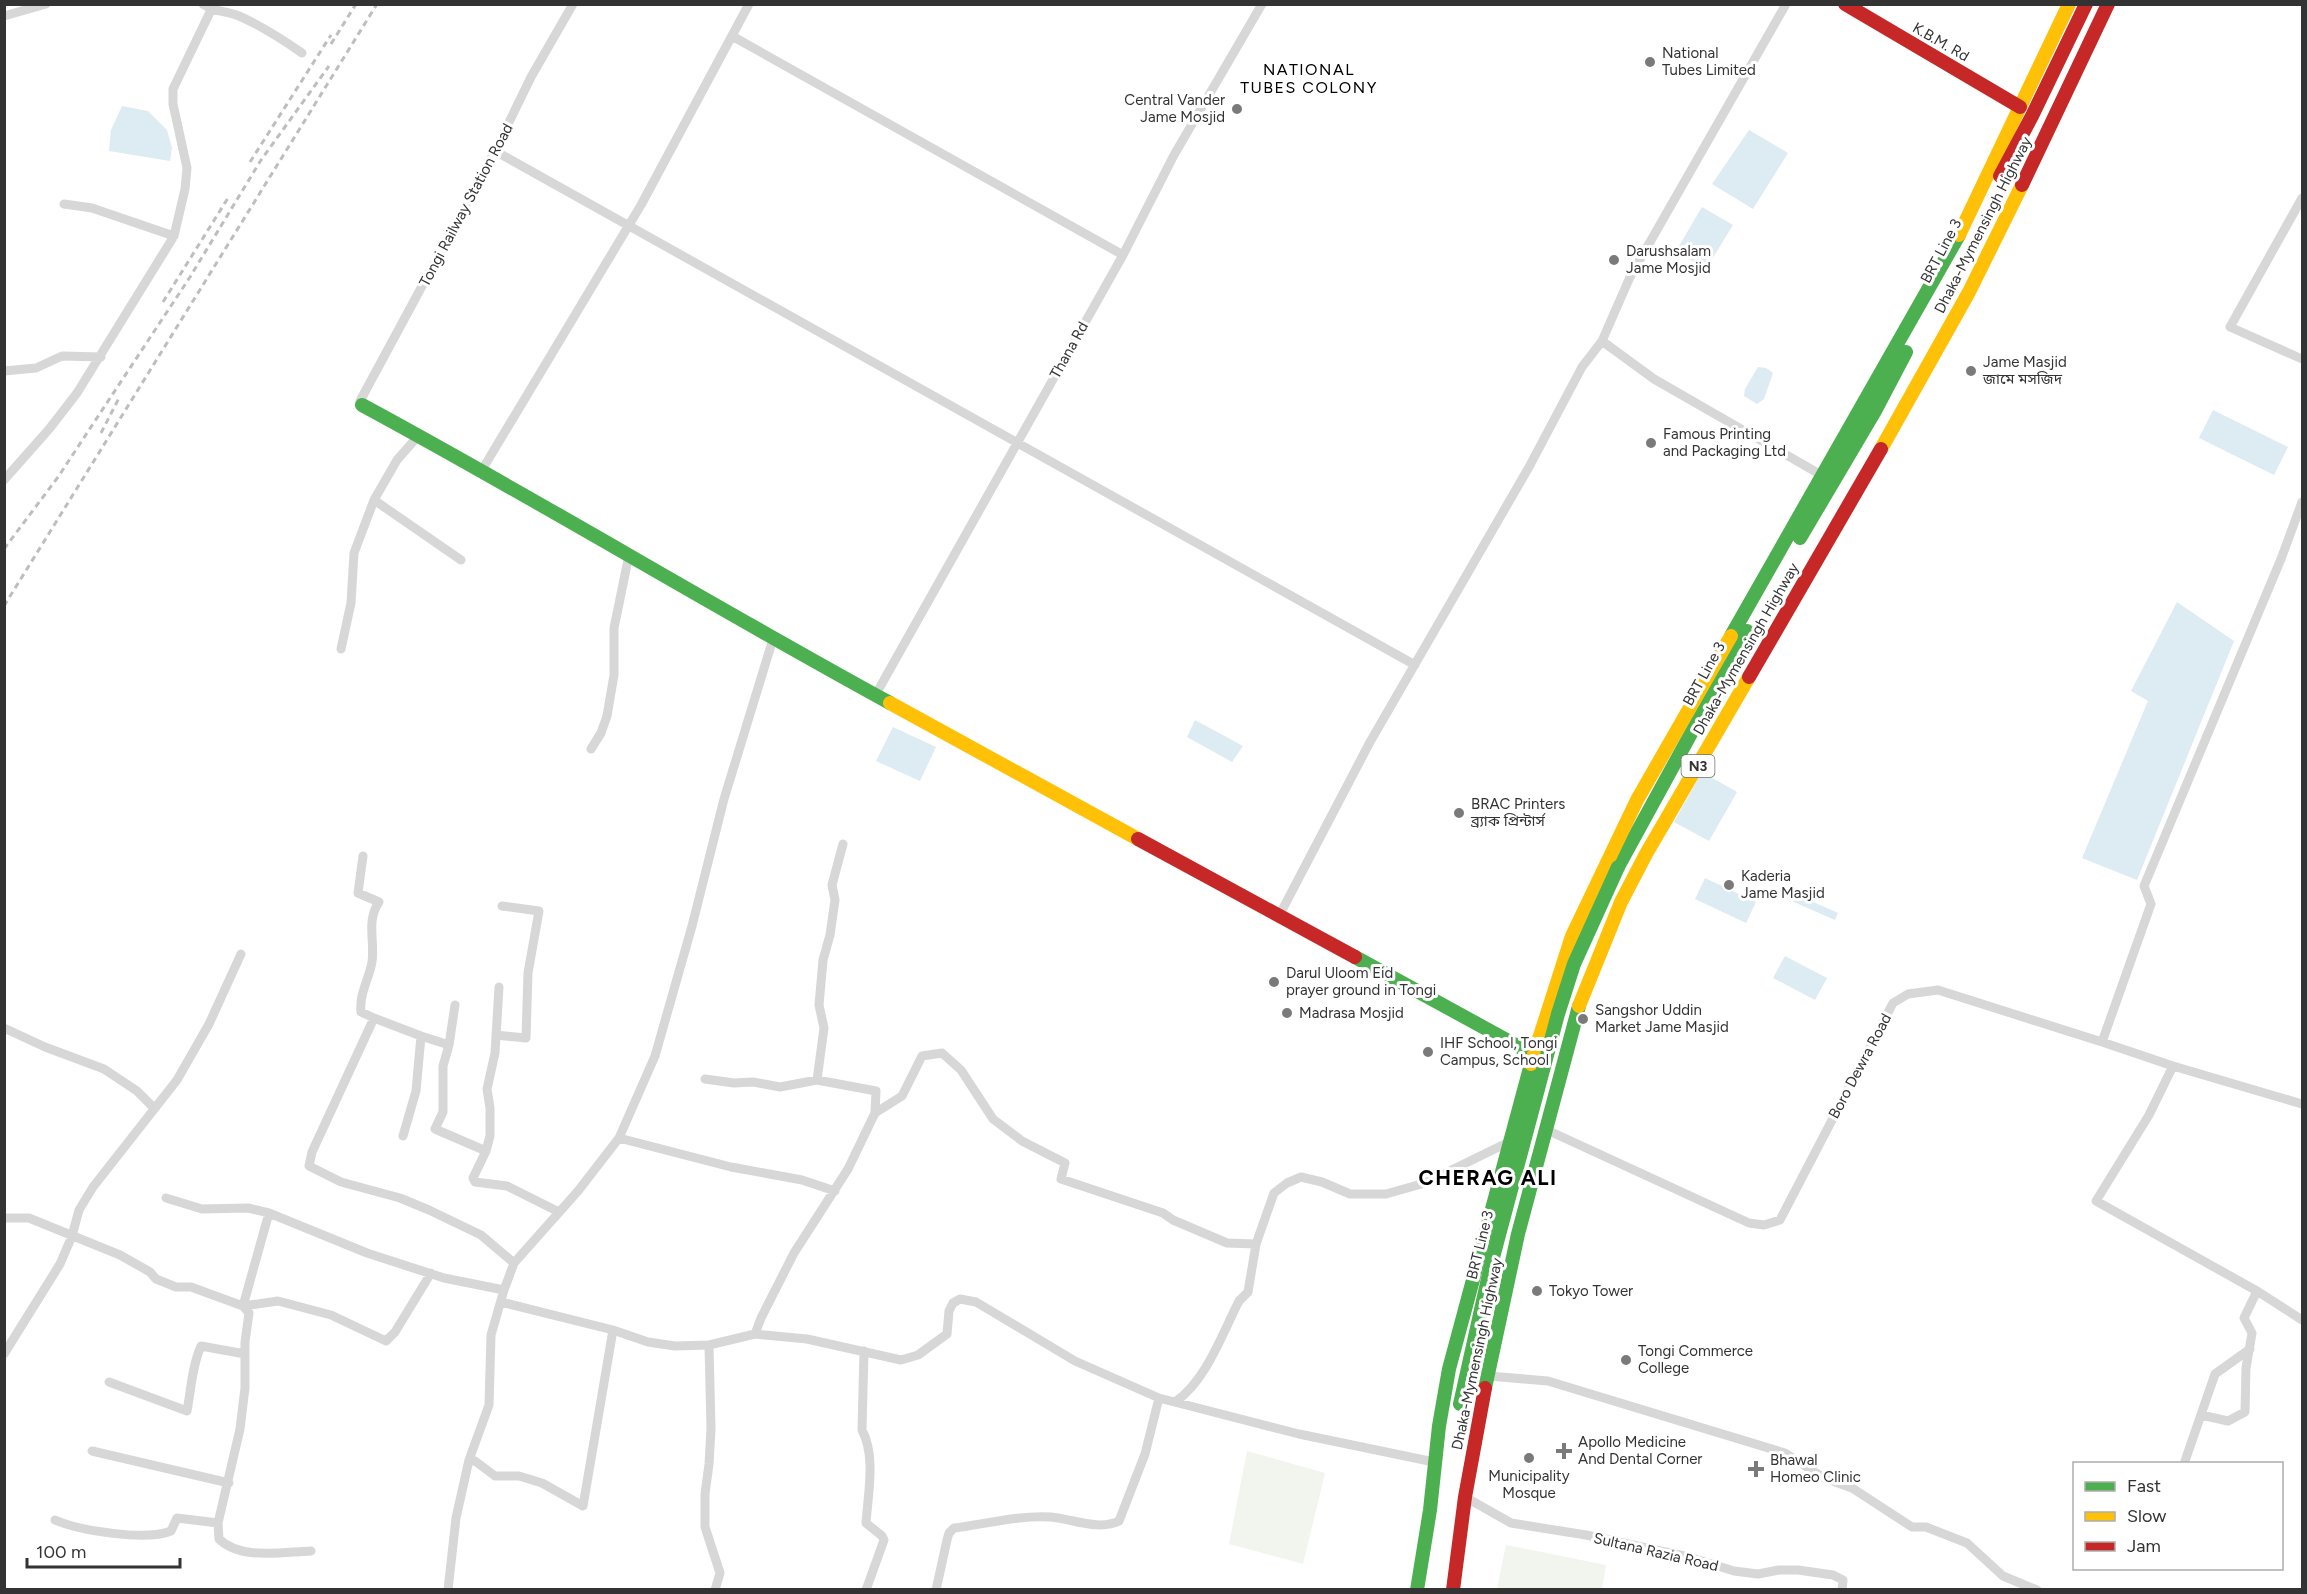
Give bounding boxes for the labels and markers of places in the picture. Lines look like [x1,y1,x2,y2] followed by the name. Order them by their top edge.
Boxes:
[1662,44,1756,79] place label: National Tubes Limited
[1643,55,1657,69] marker: National Tubes Limited
[1124,91,1225,126] place label: Central Vander Jame Mosjid
[1230,102,1244,116] marker: Central Vander Jame Mosjid
[1626,242,1711,277] place label: Darushsalam Jame Mosjid
[1607,253,1621,267] marker: Darushsalam Jame Mosjid
[1982,353,2067,388] place label: Jame Masjid জামে মসজিদ
[1964,364,1978,378] marker: Jame Masjid জামে মসজিদ
[1663,425,1786,460] place label: Famous Printing and Packaging Ltd
[1644,436,1658,450] marker: Famous Printing and Packaging Ltd
[1470,795,1565,830] place label: BRAC Printers ব্র্যাক প্রিন্টার্স
[1452,806,1466,820] marker: BRAC Printers ব্র্যাক প্রিন্টার্স
[1741,867,1825,902] place label: Kaderia Jame Masjid
[1722,878,1736,892] marker: Kaderia Jame Masjid
[1286,964,1436,999] place label: Darul Uloom Eid prayer ground in Tongi
[1267,975,1281,989] marker: Darul Uloom Eid prayer ground in Tongi
[1595,1001,1729,1036] place label: Sangshor Uddin Market Jame Masjid
[1299,1004,1404,1022] place label: Madrasa Mosjid
[1280,1006,1294,1020] marker: Madrasa Mosjid
[1576,1012,1590,1026] marker: Sangshor Uddin Market Jame Masjid
[1440,1034,1557,1069] place label: IHF School, Tongi Campus, School
[1421,1045,1435,1059] marker: IHF School, Tongi Campus, School
[1549,1282,1633,1300] place label: Tokyo Tower
[1530,1284,1544,1298] marker: Tokyo Tower
[1638,1342,1753,1377] place label: Tongi Commerce College
[1619,1353,1633,1367] marker: Tongi Commerce College
[1578,1433,1702,1468] place label: Apollo Medicine And Dental Corner
[1555,1442,1573,1460] marker: Apollo Medicine And Dental Corner
[1522,1451,1536,1465] marker: Municipality Mosque
[1770,1451,1861,1486] place label: Bhawal Homeo Clinic
[1747,1460,1765,1478] marker: Bhawal Homeo Clinic
[1488,1467,1570,1502] place label: Municipality Mosque

